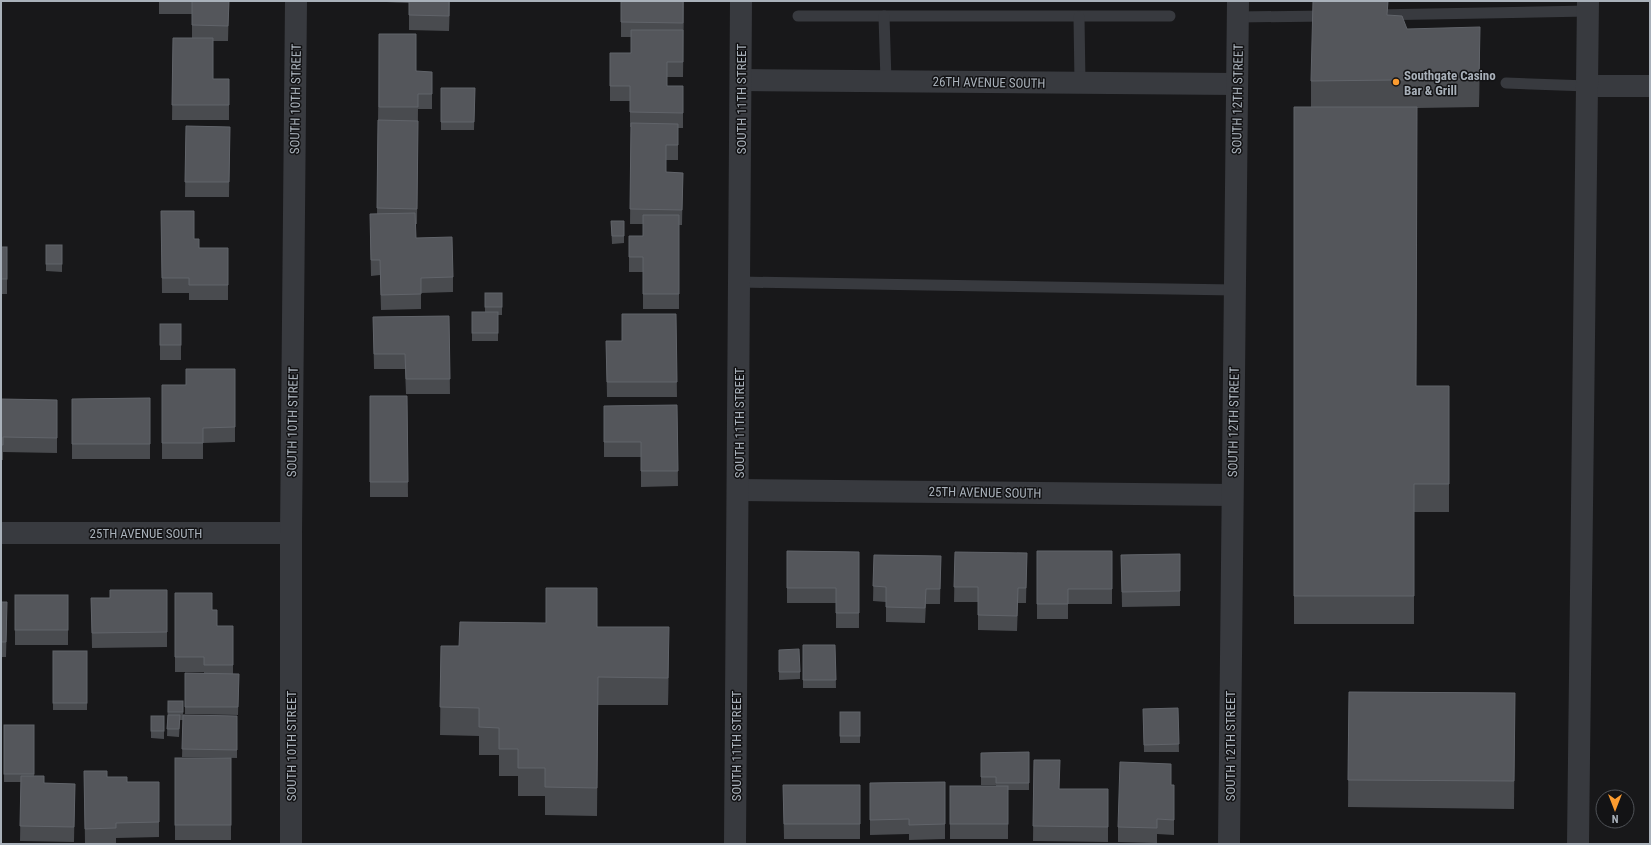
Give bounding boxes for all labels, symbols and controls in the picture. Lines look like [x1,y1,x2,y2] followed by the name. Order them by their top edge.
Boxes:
[287,43,304,154] street label: SOUTH 10TH STREET
[1229,43,1246,154] street label: SOUTH 12TH STREET
[734,44,749,154] street label: SOUTH 11TH STREET
[1404,68,1496,98] place label: Southgate Casino Bar & Grill
[932,74,1046,91] street label: 26TH AVENUE SOUTH
[1391,77,1401,87] marker: Southgate Casino Bar & Grill
[284,366,301,477] street label: SOUTH 10TH STREET
[1225,366,1242,477] street label: SOUTH 12TH STREET
[732,368,747,478] street label: SOUTH 11TH STREET
[928,484,1042,501] street label: 25TH AVENUE SOUTH
[90,526,202,541] street label: 25TH AVENUE SOUTH
[284,691,299,801] street label: SOUTH 10TH STREET
[729,691,744,801] street label: SOUTH 11TH STREET
[1223,691,1238,801] street label: SOUTH 12TH STREET
[1595,789,1635,829] north arrow
[1611,812,1618,825] text: N

